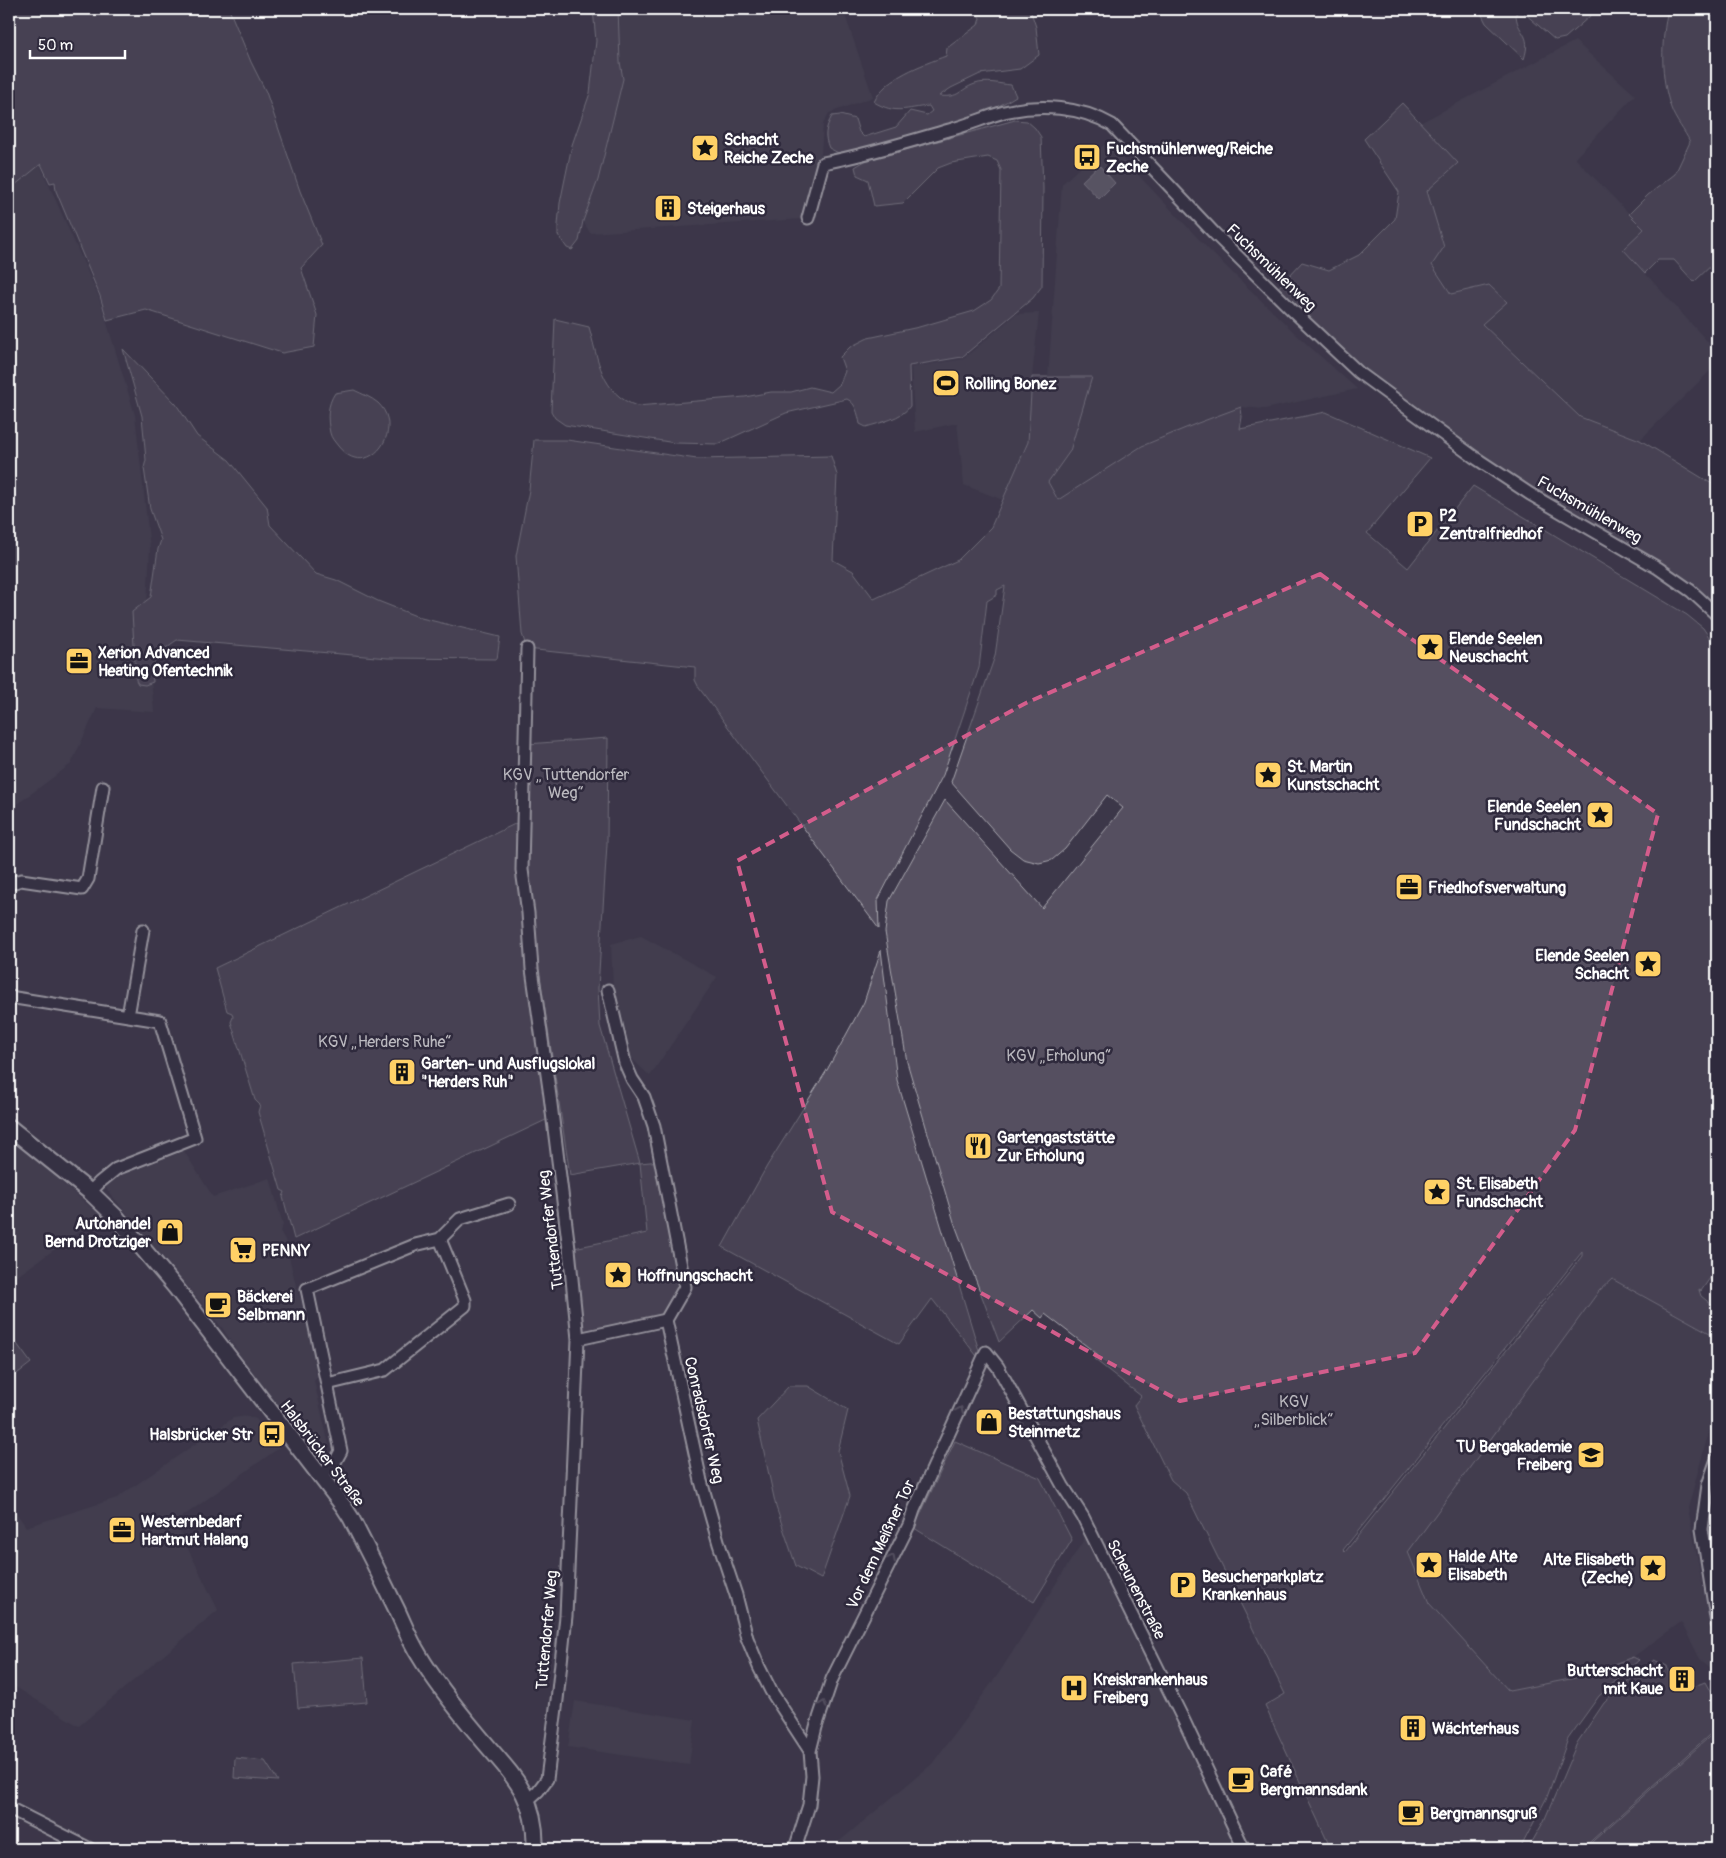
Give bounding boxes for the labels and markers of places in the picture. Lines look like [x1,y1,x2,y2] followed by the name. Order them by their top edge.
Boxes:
[724,130,814,168] place label: Schacht Reiche Zeche
[690,133,720,163] place icon: Schacht Reiche Zeche
[1106,139,1274,177] place label: Fuchsmühlenweg/Reiche Zeche
[1072,142,1102,172] bus stop icon: Fuchsmühlenweg/Reiche Zeche
[653,193,683,223] building icon: Steigerhaus
[687,199,766,219] place label: Steigerhaus
[931,368,961,398] sports icon: Rolling Bonez
[965,374,1057,394] place label: Rolling Bonez
[1439,506,1544,544] place label: P2 Zentralfriedhof
[1405,509,1435,539] parking icon: P2 Zentralfriedhof
[1449,629,1543,667] place label: Elende Seelen Neuschacht
[1415,632,1445,662] place icon: Elende Seelen Neuschacht
[98,643,233,681] place label: Xerion Advanced Heating Ofentechnik
[64,646,94,676] office icon: Xerion Advanced Heating Ofentechnik
[1287,757,1380,795] place label: St. Martin Kunstschacht
[1253,760,1283,790] place icon: St. Martin Kunstschacht
[1487,797,1582,835] place label: Elende Seelen Fundschacht
[1585,800,1615,830] place icon: Elende Seelen Fundschacht
[1394,872,1424,902] office icon: Friedhofsverwaltung
[1428,878,1566,898] place label: Friedhofsverwaltung
[1535,946,1630,984] place label: Elende Seelen Schacht
[1633,949,1663,979] place icon: Elende Seelen Schacht
[421,1054,596,1092] place label: Garten- und Ausflugslokal "Herders Ruh"
[387,1057,417,1087] building icon: Garten- und Ausflugslokal "Herders Ruh"
[997,1128,1116,1166] place label: Gartengaststätte Zur Erholung
[963,1131,993,1161] restaurant icon: Gartengaststätte Zur Erholung
[1456,1174,1543,1212] place label: St. Elisabeth Fundschacht
[1422,1177,1452,1207] place icon: St. Elisabeth Fundschacht
[45,1214,151,1252] place label: Autohandel Bernd Drotziger
[155,1217,185,1247] shop icon: Autohandel Bernd Drotziger
[228,1235,258,1265] supermarket icon: PENNY
[262,1241,311,1261] place label: PENNY
[603,1260,633,1290] place icon: Hoffnungschacht
[637,1266,753,1286] place label: Hoffnungschacht
[237,1287,305,1325] place label: Bäckerei Selbmann
[203,1290,233,1320] cafe icon: Bäckerei Selbmann
[1008,1404,1121,1442] place label: Bestattungshaus Steinmetz
[974,1407,1004,1437] shop icon: Bestattungshaus Steinmetz
[257,1419,287,1449] bus stop icon: Halsbrücker Str
[149,1425,253,1445] place label: Halsbrücker Str
[1455,1437,1573,1475] place label: TU Bergakademie Freiberg
[1576,1440,1606,1470] school or university icon: TU Bergakademie Freiberg
[141,1512,248,1550] place label: Westernbedarf Hartmut Halang
[107,1515,137,1545] office icon: Westernbedarf Hartmut Halang
[1448,1547,1518,1585] place label: Halde Alte Elisabeth
[1414,1550,1444,1580] place icon: Halde Alte Elisabeth
[1543,1550,1634,1588] place label: Alte Elisabeth (Zeche)
[1638,1553,1668,1583] place icon: Alte Elisabeth (Zeche)
[1202,1567,1324,1605] place label: Besucherparkplatz Krankenhaus
[1168,1570,1198,1600] parking icon: Besucherparkplatz Krankenhaus
[1567,1661,1664,1699] place label: Butterschacht mit Kaue
[1667,1664,1697,1694] building icon: Butterschacht mit Kaue
[1093,1670,1208,1708] place label: Kreiskrankenhaus Freiberg
[1059,1673,1089,1703] hospital icon: Kreiskrankenhaus Freiberg
[1398,1713,1428,1743] building icon: Wächterhaus
[1432,1719,1520,1739] place label: Wächterhaus
[1260,1762,1368,1800] place label: Café Bergmannsdank
[1226,1765,1256,1795] cafe icon: Café Bergmannsdank
[1396,1798,1426,1828] cafe icon: Bergmannsgruß
[1430,1804,1538,1824] place label: Bergmannsgruß

